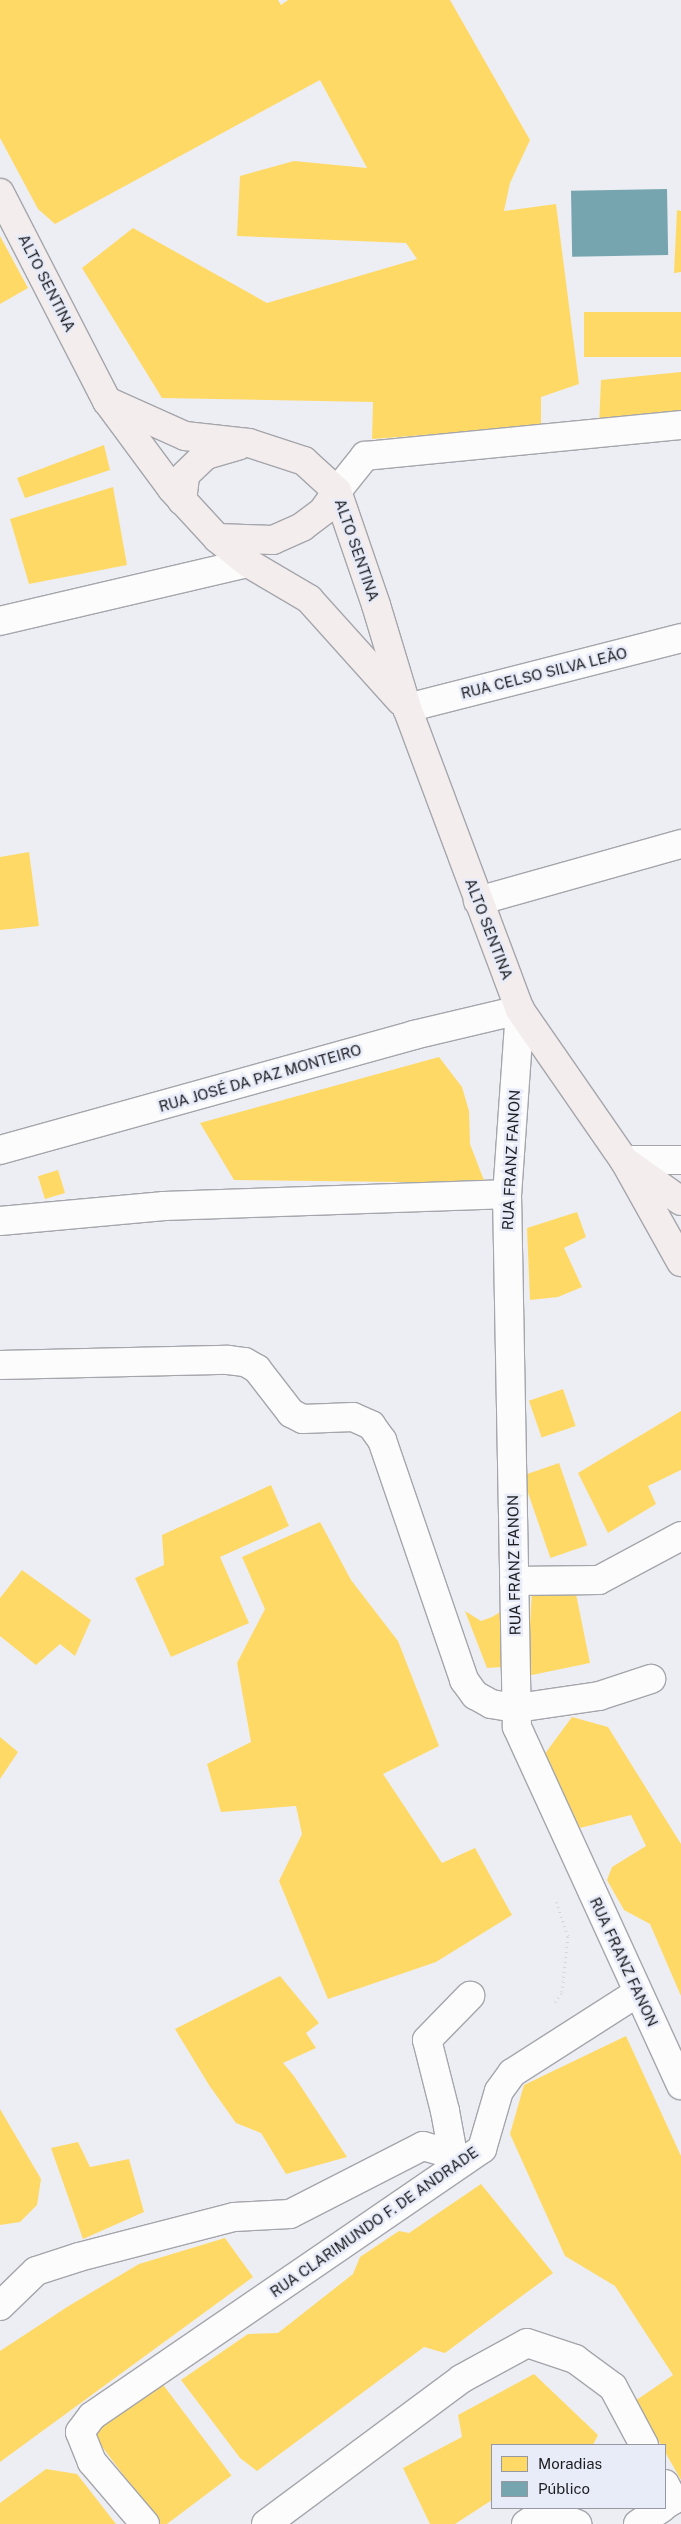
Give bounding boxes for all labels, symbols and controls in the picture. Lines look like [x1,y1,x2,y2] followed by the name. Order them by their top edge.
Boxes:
[15,231,79,335] street label: ALTO SENTINA
[331,496,383,604] street label: ALTO SENTINA
[459,644,629,702] street label: RUA CELSO SILVA LEÃO
[461,876,517,982] street label: ALTO SENTINA
[157,1040,363,1116] street label: RUA JOSÉ DA PAZ MONTEIRO
[498,1089,524,1231] street label: RUA FRANZ FANON
[504,1495,524,1635] street label: RUA FRANZ FANON
[586,1894,662,2030] street label: RUA FRANZ FANON
[267,2143,481,2301] street label: RUA CLARIMUNDO F. DE ANDRADE
[491,2444,666,2509] legend
[538,2455,602,2472] text: Moradias
[538,2480,590,2497] text: Público

